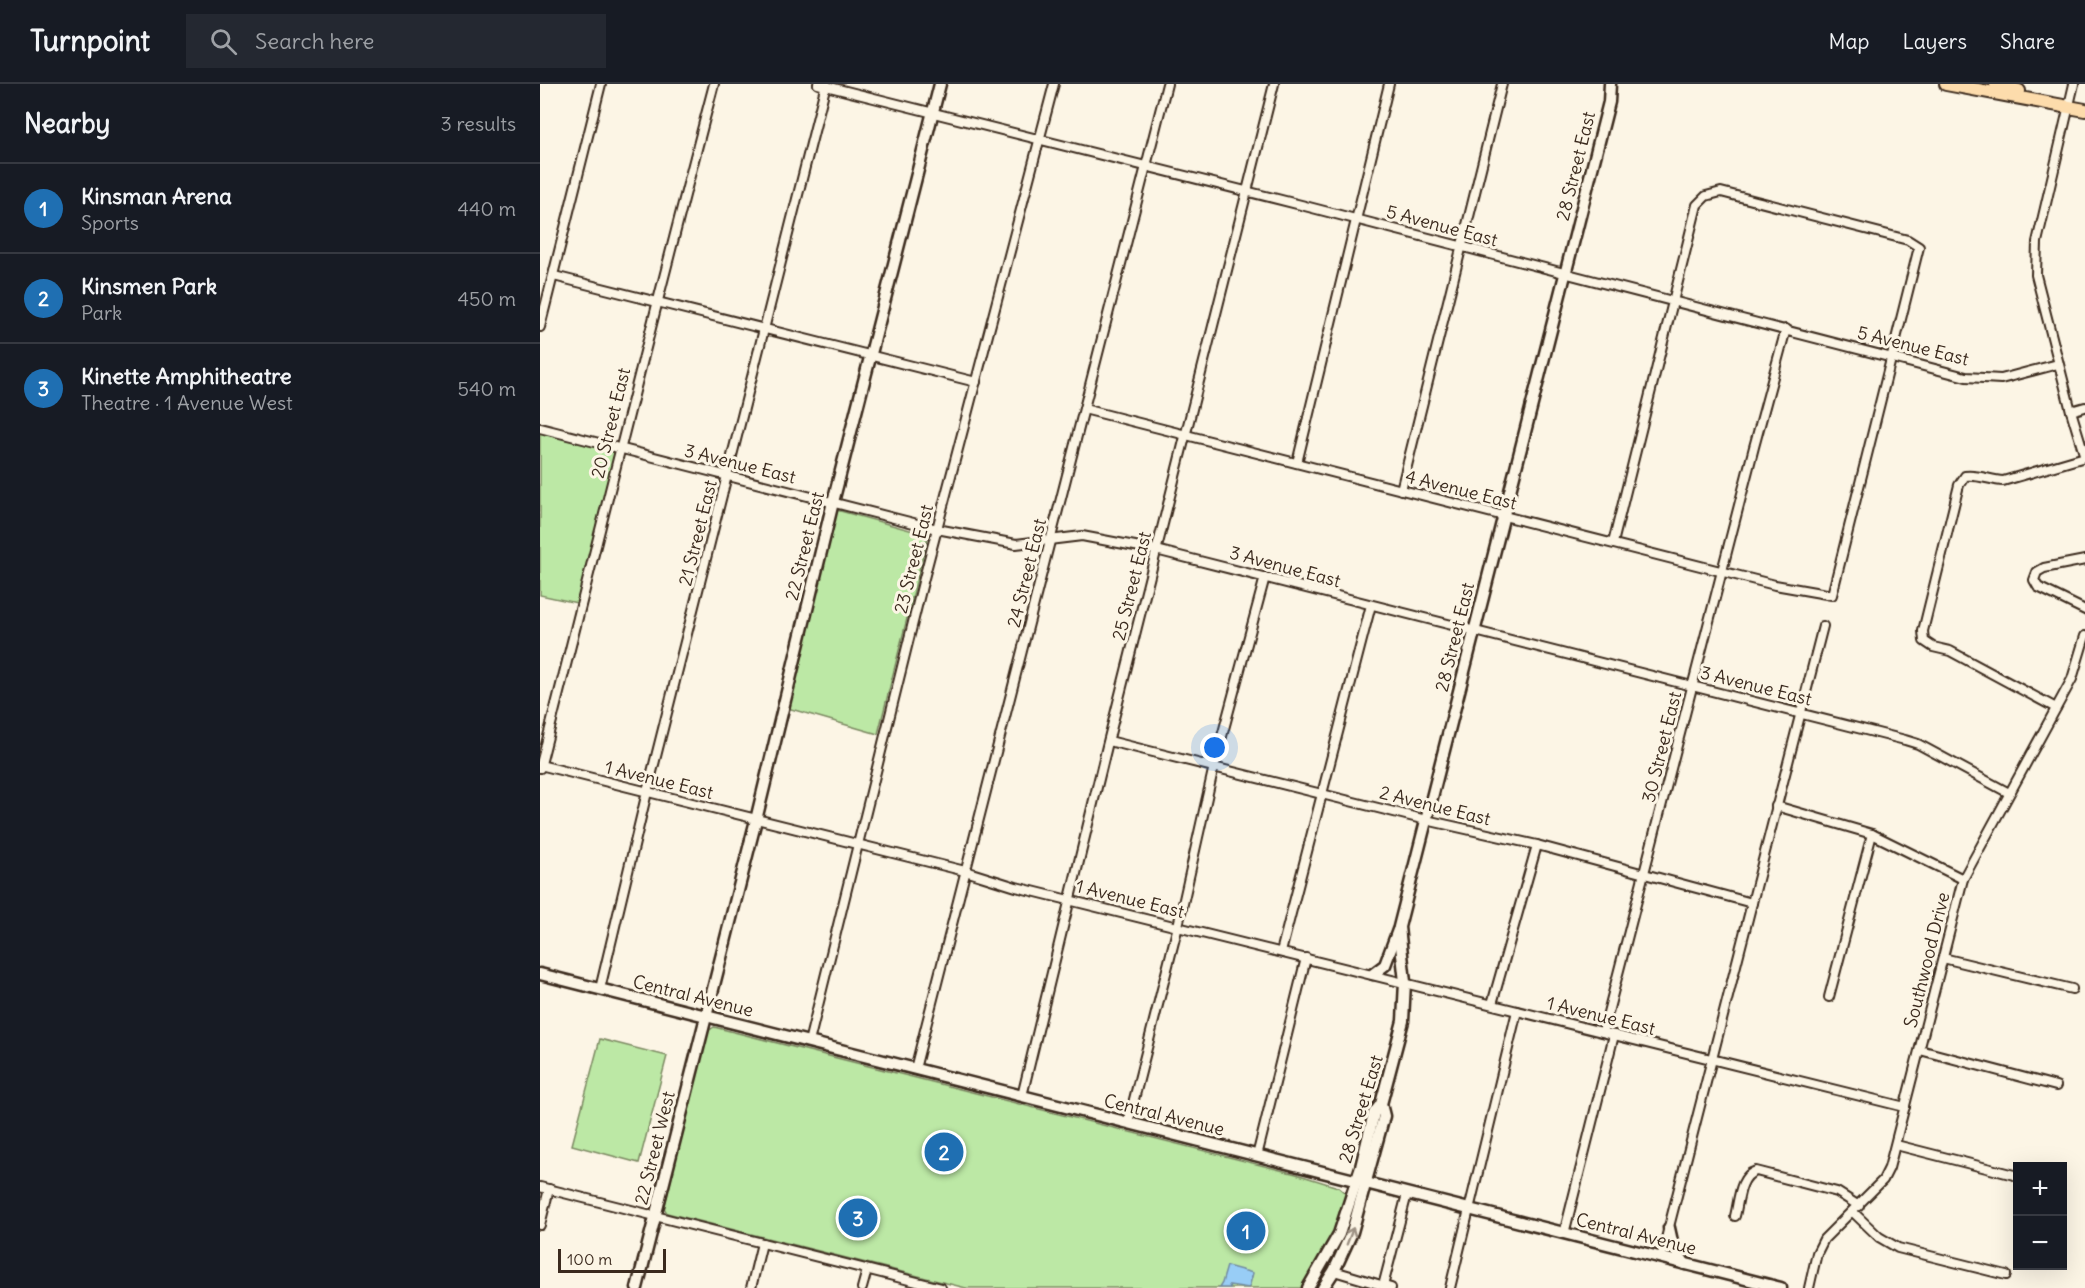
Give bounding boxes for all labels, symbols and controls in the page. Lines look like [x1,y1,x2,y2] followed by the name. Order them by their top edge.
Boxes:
[186,14,606,68] search box
[30,23,150,59] text: Turnpoint
[207,25,240,58] icon: search
[255,27,374,55] text: Search here
[1829,28,1869,55] text: Map
[1902,28,1967,55] text: Layers
[2000,28,2055,55] text: Share
[24,107,110,140] text: Nearby
[1551,109,1600,223] street label: 28 Street East
[440,111,516,136] text: 3 results
[81,182,232,210] text: Kinsman Arena
[40,196,47,221] text: 1
[457,196,516,221] text: 440 m
[1384,200,1500,251] street label: 5 Avenue East
[81,210,139,235] text: Sports
[81,272,217,300] text: Kinsmen Park
[38,286,49,311] text: 2
[457,286,516,311] text: 450 m
[81,300,122,325] text: Park
[1855,321,1971,370] street label: 5 Avenue East
[81,362,292,390] text: Kinette Amphitheatre
[586,365,635,481] street label: 20 Street East
[38,376,49,401] text: 3
[457,376,516,401] text: 540 m
[81,390,293,415] text: Theatre · 1 Avenue West
[682,439,798,488] street label: 3 Avenue East
[1403,465,1519,514] street label: 4 Avenue East
[673,477,722,588] street label: 21 Street East
[780,489,829,603] street label: 22 Street East
[889,502,938,616] street label: 23 Street East
[1002,516,1051,630] street label: 24 Street East
[1107,529,1156,643] street label: 25 Street East
[1227,541,1343,592] street label: 3 Avenue East
[1430,580,1479,694] street label: 28 Street East
[1698,661,1814,710] street label: 3 Avenue East
[1637,689,1686,805] street label: 30 Street East
[1200,733,1229,762] your location
[603,755,716,804] street label: 1 Avenue East
[1377,781,1493,830] street label: 2 Avenue East
[1074,874,1187,923] street label: 1 Avenue East
[1899,890,1954,1030] street label: Southwood Drive
[630,969,756,1022] street label: Central Avenue
[1545,991,1658,1040] street label: 1 Avenue East
[1333,1052,1388,1166] street label: 28 Street East
[1101,1088,1227,1141] street label: Central Avenue
[629,1089,680,1207] street label: 22 Street West
[924,1130,964,1174] pin: 2
[2013,1162,2067,1270] map controls
[2013,1162,2067,1216] button: +
[838,1196,878,1240] pin: 3
[1573,1207,1699,1260] street label: Central Avenue
[1226,1208,1266,1254] pin: 1
[2013,1216,2067,1270] button: −
[1345,1227,1356,1246] one-way arrow
[558,1246,666,1274] scale bar
[567,1249,612,1269] text: 100 m

